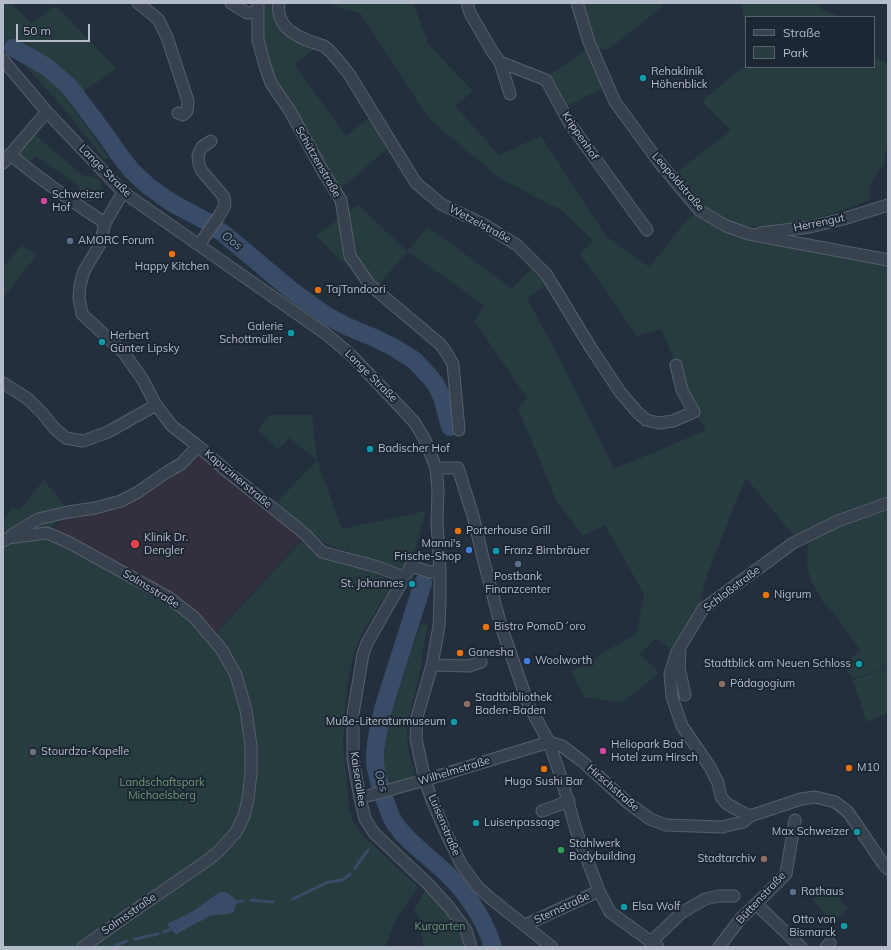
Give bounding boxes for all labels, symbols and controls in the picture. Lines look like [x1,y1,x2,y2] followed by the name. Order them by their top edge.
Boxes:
[18,16,92,42] scale bar
[745,16,875,68] legend
[23,23,51,38] text: 50 m
[783,25,820,40] text: Straße
[783,45,808,60] text: Park
[651,65,708,91] place label: Rehaklinik Höhenblick
[638,73,648,83] marker: Rehaklinik Höhenblick
[559,109,601,163] street label: Krippenhof
[292,124,344,200] street label: Schützenstraße
[76,142,134,200] street label: Lange Straße
[649,150,707,214] street label: Leopoldstraße
[52,188,104,214] place label: Schweizer Hof
[39,196,49,206] marker: Schweizer Hof
[447,202,513,246] street label: Wetzelstraße
[792,211,846,235] street label: Herrengut
[219,229,245,253] water label: Oos
[78,234,154,248] place label: AMORC Forum
[65,236,75,246] marker: AMORC Forum
[167,249,177,259] marker: Happy Kitchen
[135,260,209,274] place label: Happy Kitchen
[326,283,386,297] place label: TajTandoori
[313,285,323,295] marker: TajTandoori
[219,320,283,346] place label: Galerie Schottmüller
[286,328,296,338] marker: Galerie Schottmüller
[110,329,179,355] place label: Herbert Günter Lipsky
[97,337,107,347] marker: Herbert Günter Lipsky
[342,347,400,405] street label: Lange Straße
[378,442,450,456] place label: Badischer Hof
[365,444,375,454] marker: Badischer Hof
[202,447,274,511] street label: Kapuzinerstraße
[466,524,551,538] place label: Porterhouse Grill
[453,526,463,536] marker: Porterhouse Grill
[144,531,188,557] place label: Klinik Dr. Dengler
[394,537,461,563] place label: Manni's Frische-Shop
[129,538,141,550] marker: Klinik Dr. Dengler
[504,544,590,558] place label: Franz Birnbräuer
[464,545,474,555] marker: Manni's Frische-Shop
[491,546,501,556] marker: Franz Birnbräuer
[513,559,523,569] marker: Postbank Finanzcenter
[701,563,763,615] street label: Schloßstraße
[120,567,182,611] street label: Solmsstraße
[485,570,551,596] place label: Postbank Finanzcenter
[341,577,404,591] place label: St. Johannes
[407,579,417,589] marker: St. Johannes
[774,588,811,602] place label: Nigrum
[761,590,771,600] marker: Nigrum
[494,620,586,634] place label: Bistro PomoD´oro
[481,622,491,632] marker: Bistro PomoD´oro
[468,646,514,660] place label: Ganesha
[455,648,465,658] marker: Ganesha
[535,654,592,668] place label: Woolworth
[522,656,532,666] marker: Woolworth
[704,657,851,671] place label: Stadtblick am Neuen Schloss
[854,659,864,669] marker: Stadtblick am Neuen Schloss
[730,677,795,691] place label: Pädagogium
[717,679,727,689] marker: Pädagogium
[475,691,552,717] place label: Stadtbibliothek Baden-Baden
[462,699,472,709] marker: Stadtbibliothek Baden-Baden
[326,715,446,729] place label: Muße-Literaturmuseum
[449,717,459,727] marker: Muße-Literaturmuseum
[611,738,698,764] place label: Heliopark Bad Hotel zum Hirsch
[41,745,129,759] place label: Stourdza-Kapelle
[598,746,608,756] marker: Heliopark Bad Hotel zum Hirsch
[28,747,38,757] marker: Stourdza-Kapelle
[347,751,369,807] street label: Kaiserallee
[416,754,492,788] street label: Wilhelmstraße
[857,761,880,775] place label: M10
[584,762,642,814] street label: Hirschstraße
[844,763,854,773] marker: M10
[539,764,549,774] marker: Hugo Sushi Bar
[371,768,391,794] water label: Oos
[504,775,584,789] place label: Hugo Sushi Bar
[119,776,205,802] park label: Landschaftspark Michaelsberg
[425,792,463,858] street label: Luisenstraße
[484,816,560,830] place label: Luisenpassage
[471,818,481,828] marker: Luisenpassage
[772,825,849,839] place label: Max Schweizer
[852,827,862,837] marker: Max Schweizer
[569,837,636,863] place label: Stahlwerk Bodybuilding
[556,845,566,855] marker: Stahlwerk Bodybuilding
[697,852,756,866] place label: Stadtarchiv
[759,854,769,864] marker: Stadtarchiv
[733,869,789,927] street label: Büttenstraße
[801,885,844,899] place label: Rathaus
[788,887,798,897] marker: Rathaus
[532,889,592,927] street label: Sternstraße
[99,890,159,938] street label: Solmsstraße
[632,900,680,914] place label: Elsa Wolf
[619,902,629,912] marker: Elsa Wolf
[789,913,836,939] place label: Otto von Bismarck
[415,920,465,934] park label: Kurgarten
[839,921,849,931] marker: Otto von Bismarck

